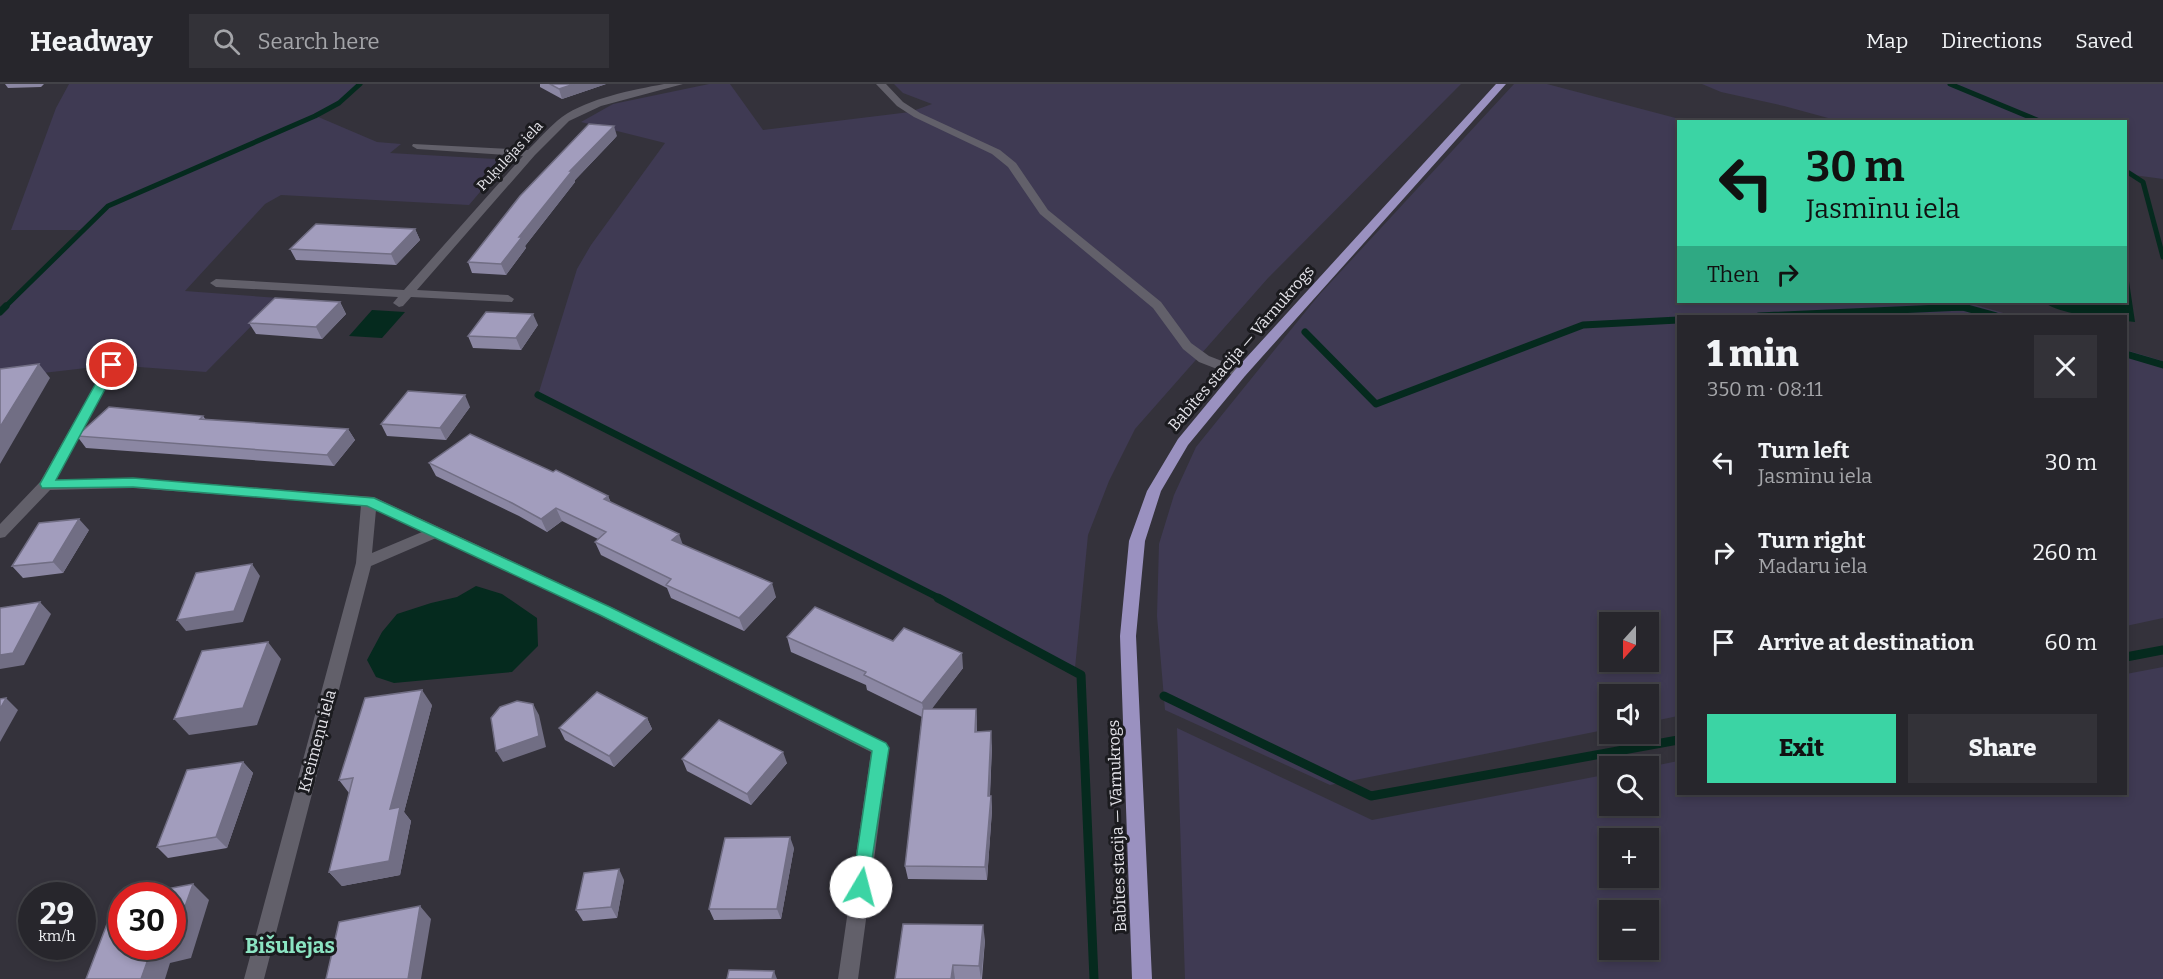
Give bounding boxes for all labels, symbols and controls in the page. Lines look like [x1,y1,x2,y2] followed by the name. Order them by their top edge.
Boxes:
[189,14,609,68] search box
[30,25,153,58] text: Headway
[210,25,243,58] icon: search
[258,28,380,55] text: Search here
[1866,28,1908,54] text: Map
[1941,28,2042,54] text: Directions
[2075,28,2133,54] text: Saved
[473,117,548,195] street label: Puķulejas iela
[1806,142,1905,192] text: 30 m
[1707,144,1785,222] icon: left
[1806,193,1960,225] text: Jasmīnu iela
[1771,258,1804,291] icon: right
[1707,261,1759,288] text: Then
[1164,262,1318,434] street label: Babītes stacija — Vārnukrogs
[1707,332,1799,376] text: 1 min
[2034,335,2097,398] button: close
[86,339,137,390] pin
[95,348,128,381] icon: arrive
[1707,377,1823,401] text: 350 m · 08:11
[1758,437,1850,464] text: Turn left
[1707,446,1740,479] icon: left
[2045,449,2097,476] text: 30 m
[1758,464,1872,488] text: Jasmīnu iela
[1758,527,1866,554] text: Turn right
[1707,536,1740,569] icon: right
[2033,539,2097,566] text: 260 m
[1758,554,1867,578] text: Madaru iela
[1599,612,1659,672] north arrow
[1599,612,1659,960] map controls
[1707,626,1740,659] icon: arrive
[1758,629,1974,656] text: Arrive at destination
[2045,629,2097,656] text: 60 m
[1599,684,1659,744] button: sound
[294,687,341,795] street label: Kreimeņu iela
[1707,714,1896,783] button: Exit
[1908,714,2097,783] button: Share
[1104,719,1130,933] street label: Babītes stacija — Vārnukrogs
[1599,756,1659,816] button: search
[1599,828,1659,888] button: +
[829,855,893,919] position arrow
[108,882,186,960] speed limit sign: 30
[40,896,74,932] text: 29
[1599,900,1659,960] button: −
[38,927,76,945] text: km/h
[245,933,335,959] district label: Bišulejas

